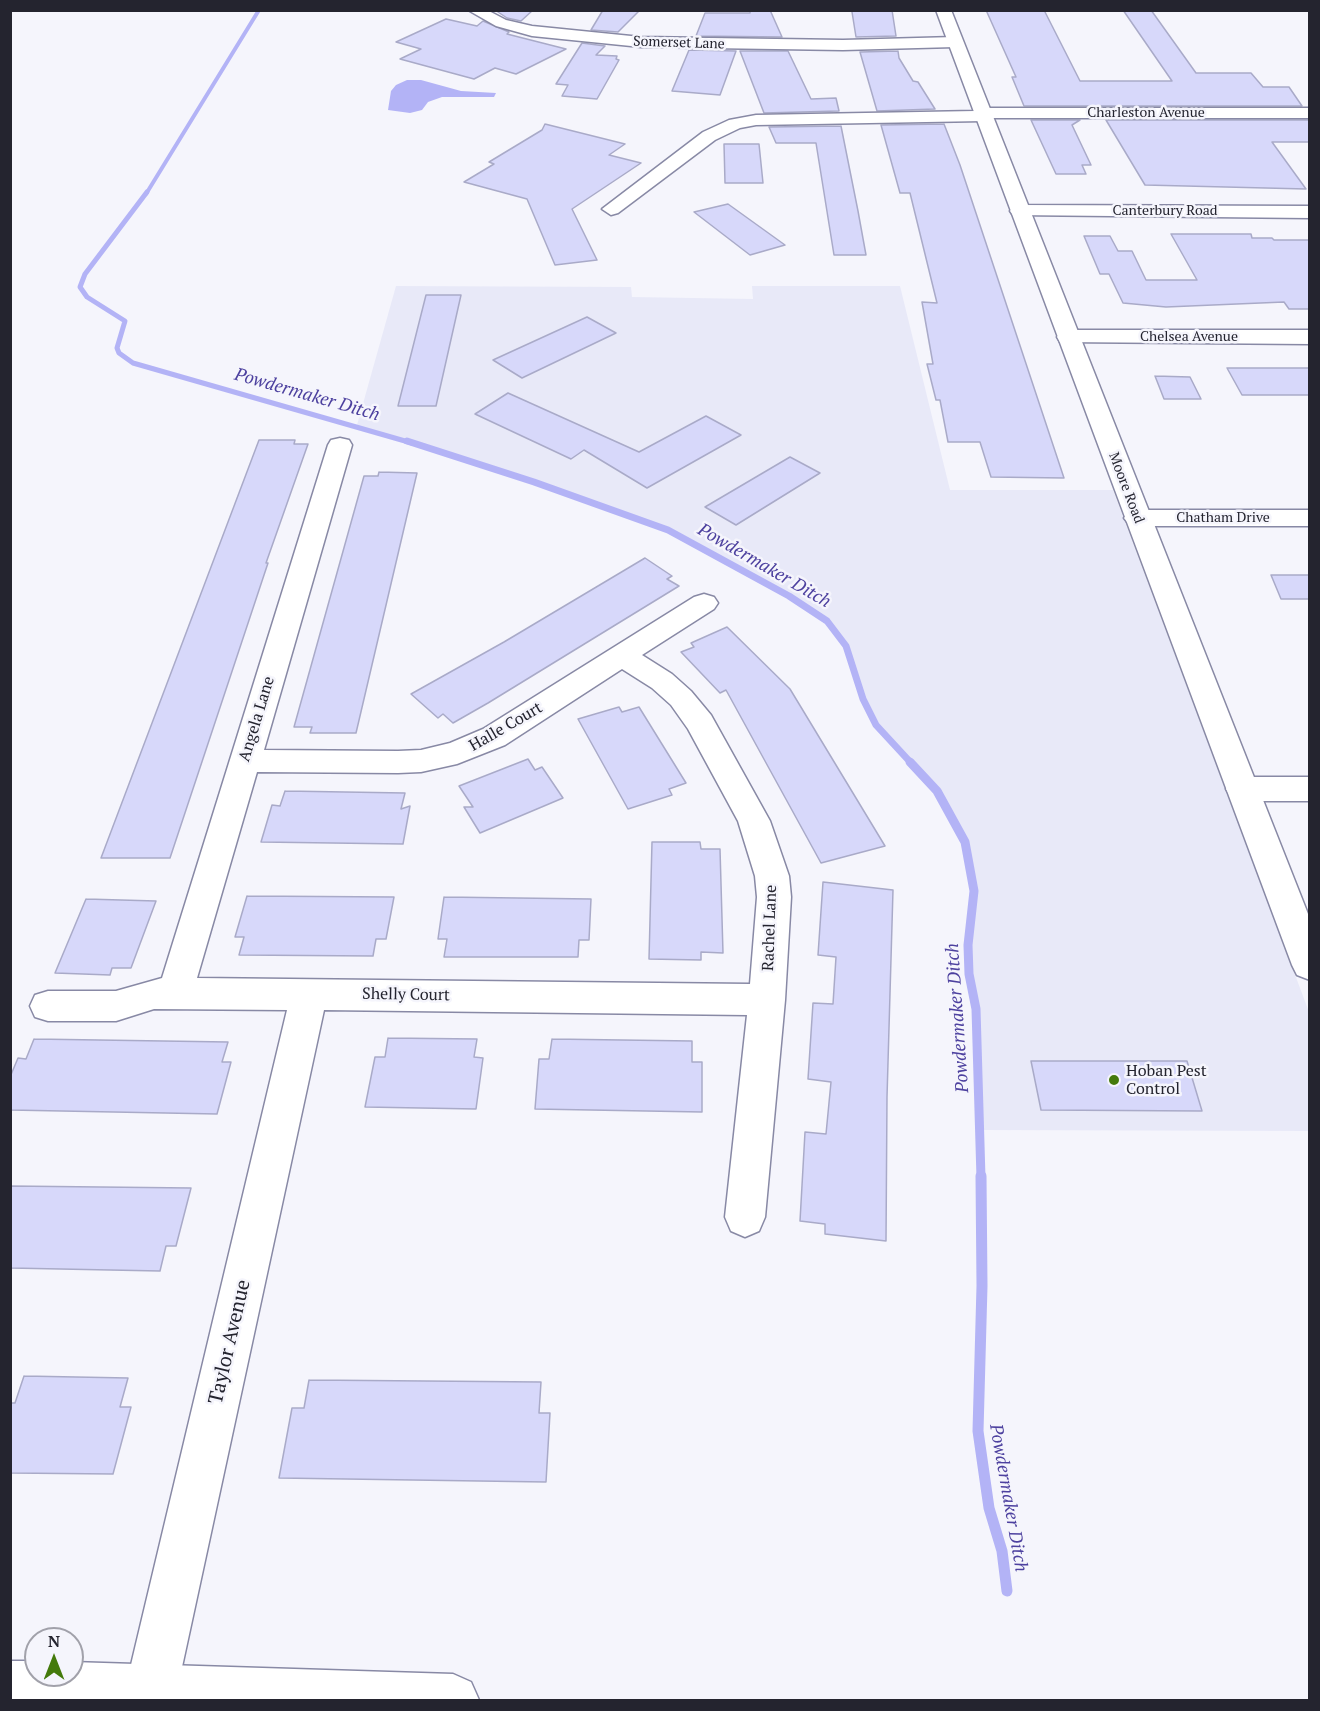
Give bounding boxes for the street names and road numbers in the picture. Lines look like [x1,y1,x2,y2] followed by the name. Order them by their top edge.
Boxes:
[633,33,725,53] street label: Somerset Lane
[1087,105,1205,121] street label: Charleston Avenue
[1113,203,1217,219] street label: Canterbury Road
[1140,329,1238,345] street label: Chelsea Avenue
[1105,450,1147,526] street label: Moore Road
[1176,510,1270,526] street label: Chatham Drive
[235,674,279,764] street label: Angela Lane
[466,698,546,756] street label: Halle Court
[759,885,781,971] street label: Rachel Lane
[362,985,450,1005] street label: Shelly Court
[204,1277,256,1407] street label: Taylor Avenue

